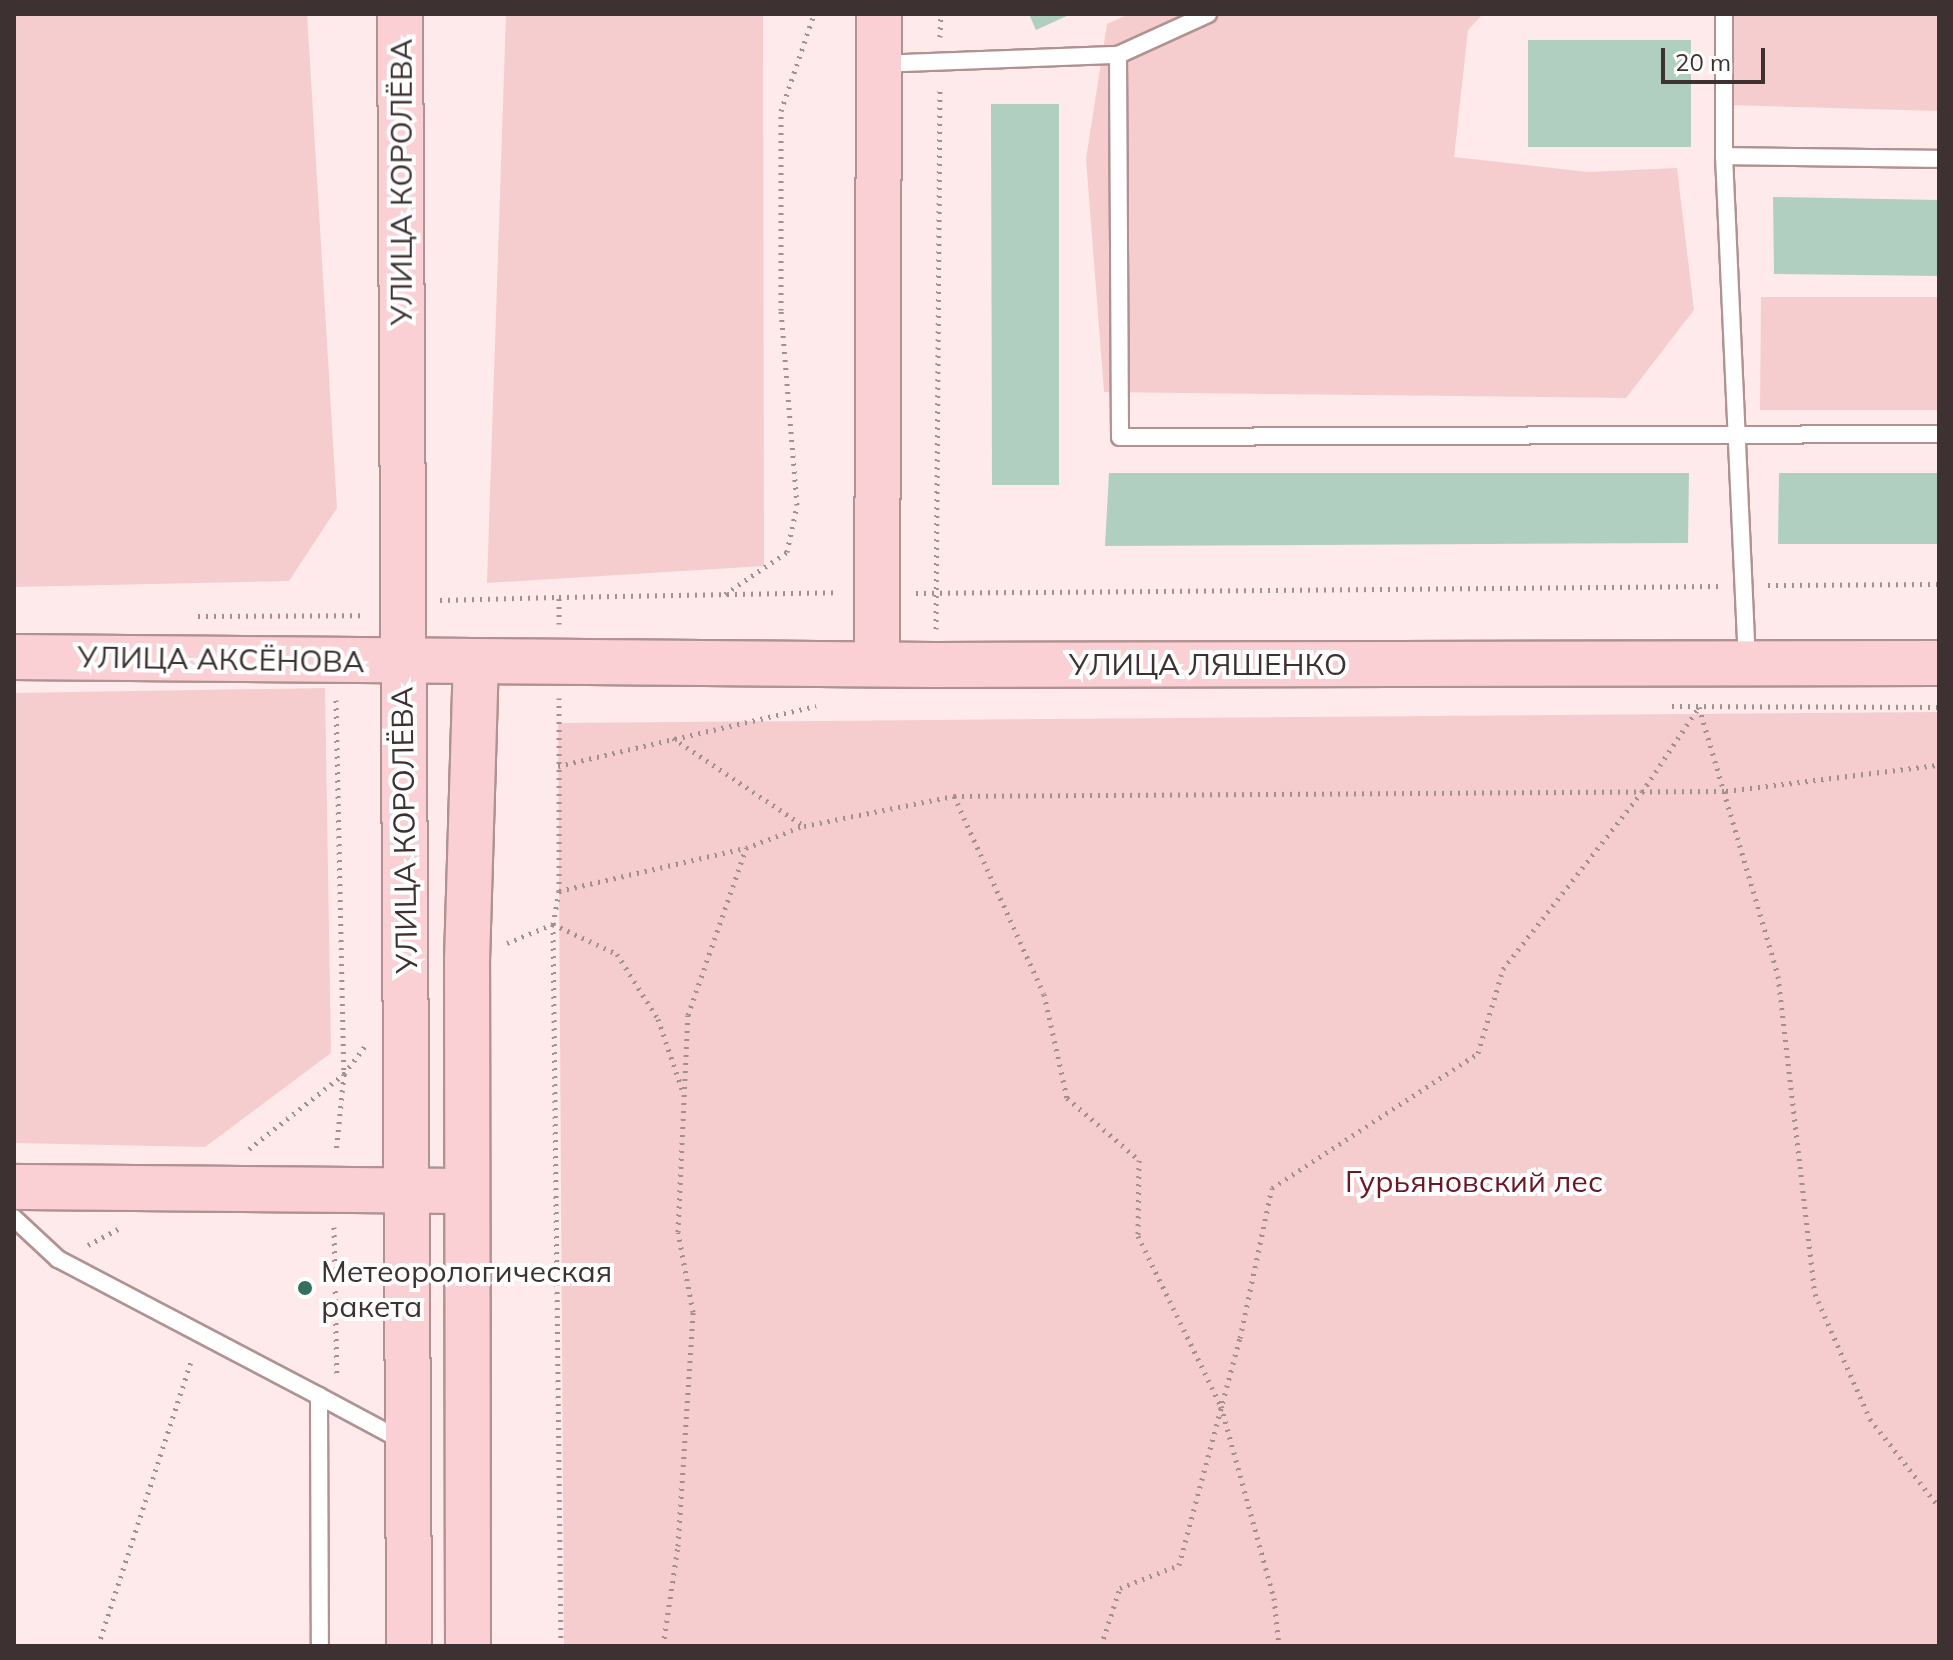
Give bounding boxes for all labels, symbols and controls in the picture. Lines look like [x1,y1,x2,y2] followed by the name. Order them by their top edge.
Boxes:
[1665,32,1769,82] scale bar
[383,39,419,325] street label: УЛИЦА КОРОЛЁВА
[1675,47,1731,77] text: 20 m
[77,638,365,680] street label: УЛИЦА АКСЁНОВА
[1069,646,1347,682] street label: УЛИЦА ЛЯШЕНКО
[383,686,425,974] street label: УЛИЦА КОРОЛЁВА
[1345,1163,1603,1199] park label: Гурьяновский лес
[321,1253,612,1324] place label: Метеорологическая ракета
[296,1279,314,1297] marker: Метеорологическая ракета

